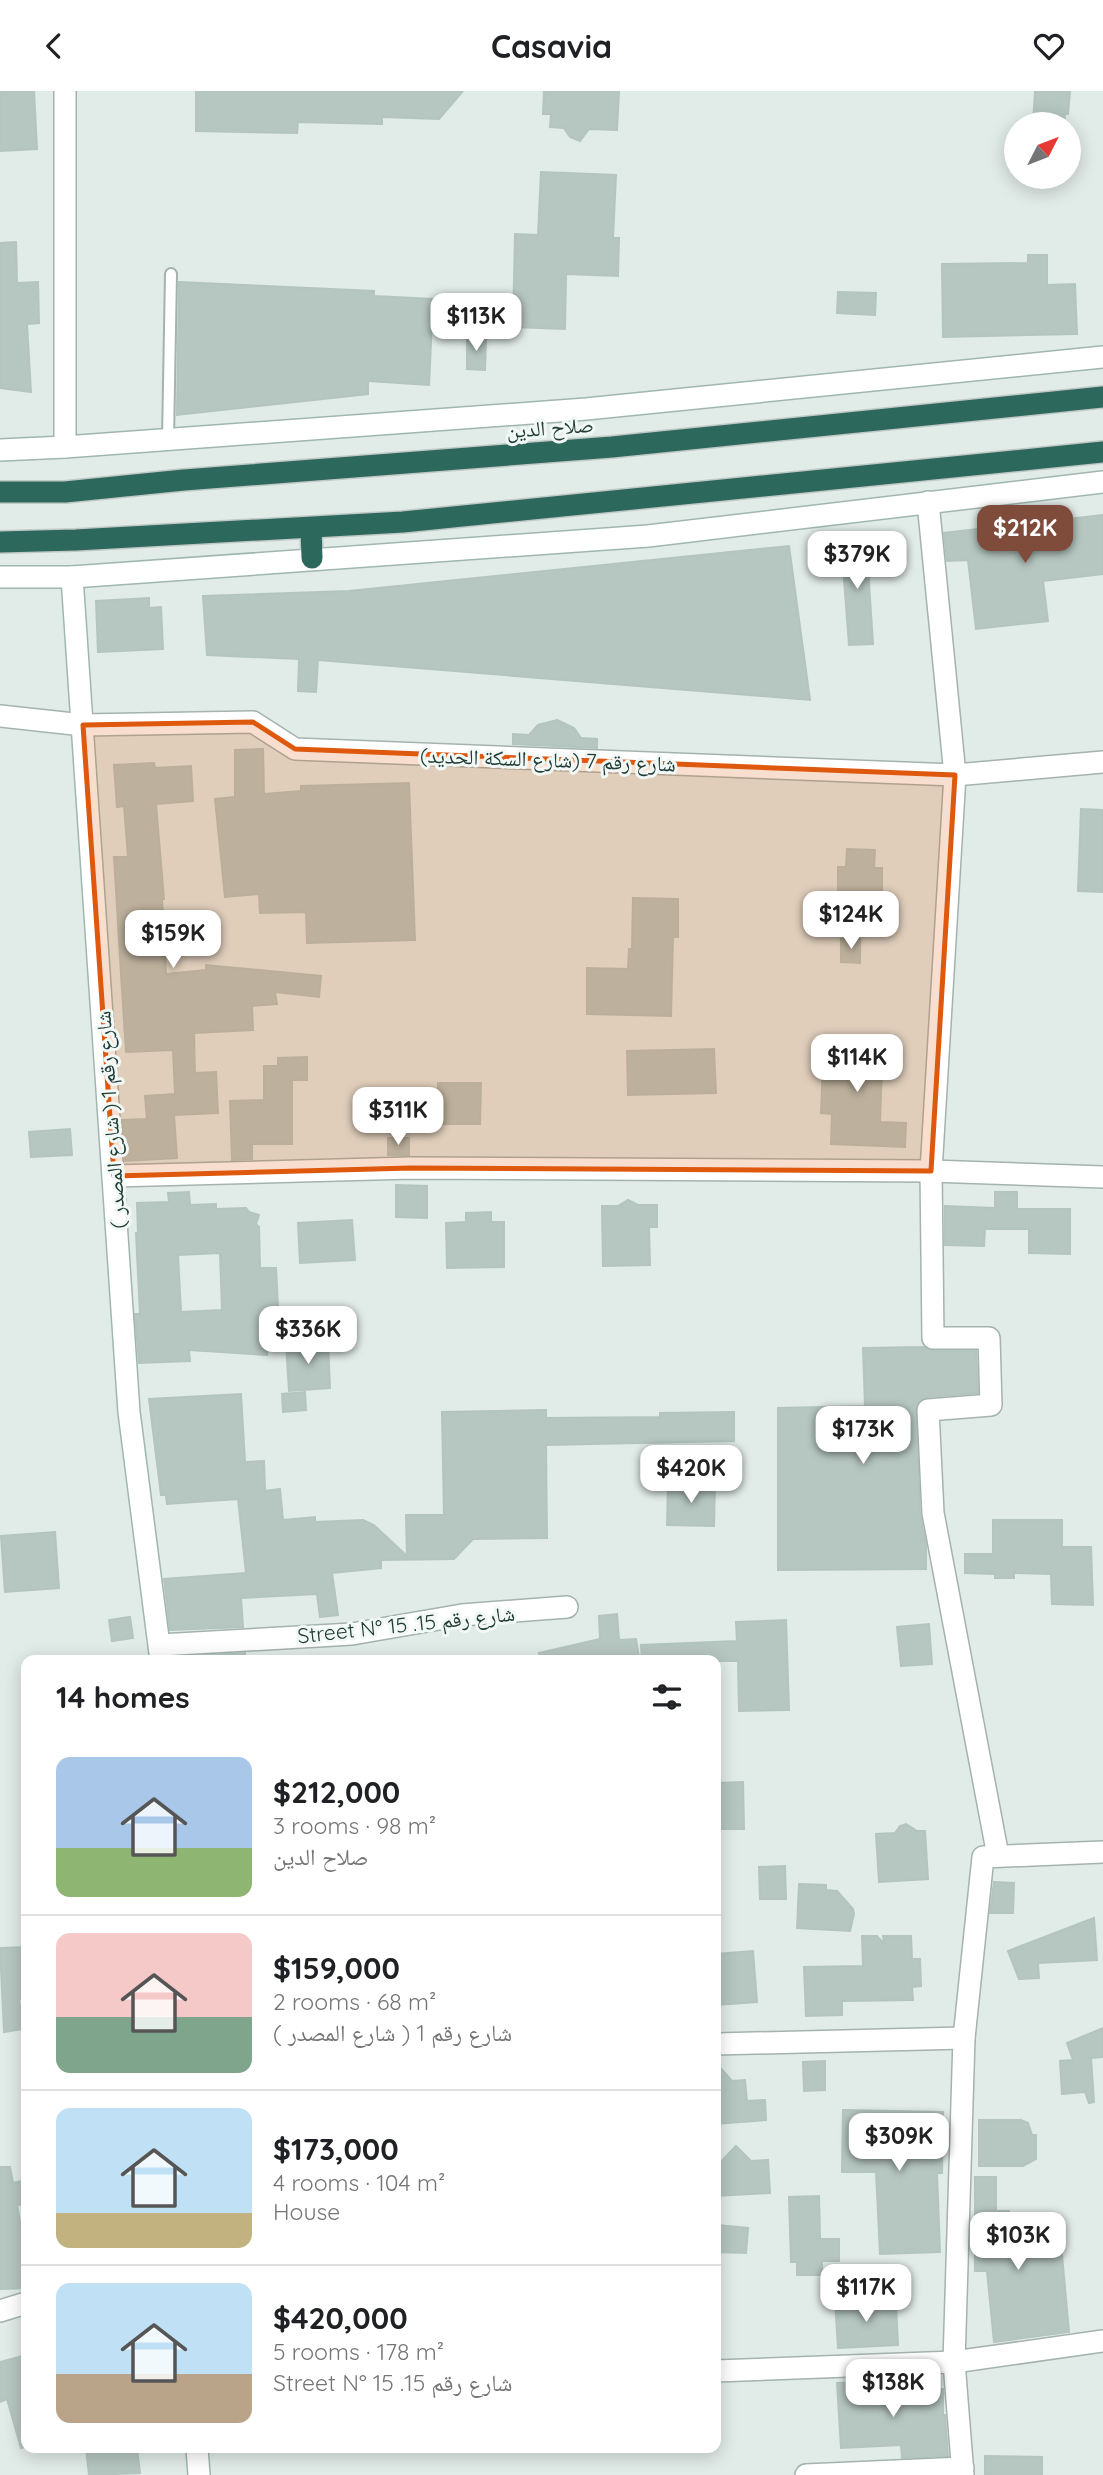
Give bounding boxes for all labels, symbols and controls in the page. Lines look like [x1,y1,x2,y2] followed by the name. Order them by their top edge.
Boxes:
[491,26,612,66] text: Casavia
[35,27,73,65] icon: back
[1030,27,1068,65] icon: heart
[1004,112,1082,189] north arrow
[1004,112,1081,189] map controls
[427,293,525,353] pin: $113K
[446,301,506,330] text: $113K
[506,411,595,444] street label: صلاح الدين
[976,505,1074,565] pin: $212K
[993,513,1057,542] text: $212K
[808,531,906,591] pin: $379K
[824,539,890,568] text: $379K
[420,742,676,778] street label: شارع رقم 7 (شارع السكة الحديد)
[802,891,900,951] pin: $124K
[819,899,883,928] text: $124K
[124,911,222,970] pin: $159K
[141,918,205,947] text: $159K
[89,1010,133,1230] street label: شارع رقم 1 ( شارع المصدر )
[808,1035,906,1094] pin: $114K
[827,1042,887,1071] text: $114K
[349,1087,447,1147] pin: $311K
[368,1095,428,1124] text: $311K
[259,1307,357,1366] pin: $336K
[275,1314,341,1343] text: $336K
[814,1407,912,1466] pin: $173K
[832,1414,894,1443] text: $173K
[642,1445,740,1505] pin: $420K
[656,1453,726,1482] text: $420K
[296,1600,516,1650] street label: Street N° 15 .شارع رقم 15
[56,1678,190,1716] text: 14 homes
[648,1678,686,1716] icon: filters
[273,1773,400,1811] text: $212,000
[112,1785,196,1869] icon: home
[273,1811,436,1840] text: 3 rooms · 98 m²
[273,1842,369,1871] text: صلاح الدين
[273,1949,400,1987] text: $159,000
[112,1961,196,2045] icon: home
[273,1987,436,2016] text: 2 rooms · 68 m²
[273,2018,512,2047] text: شارع رقم 1 ( شارع المصدر )
[850,2113,948,2173] pin: $309K
[865,2121,933,2150] text: $309K
[273,2130,399,2168] text: $173,000
[112,2136,196,2220] icon: home
[273,2168,445,2197] text: 4 rooms · 104 m²
[273,2197,340,2226] text: House
[969,2213,1067,2272] pin: $103K
[986,2220,1050,2249] text: $103K
[817,2265,915,2324] pin: $117K
[836,2272,896,2301] text: $117K
[273,2299,408,2337] text: $420,000
[112,2311,196,2395] icon: home
[273,2337,444,2366] text: 5 rooms · 178 m²
[844,2359,942,2419] pin: $138K
[862,2367,924,2396] text: $138K
[273,2368,512,2397] text: Street N° 15 .شارع رقم 15

